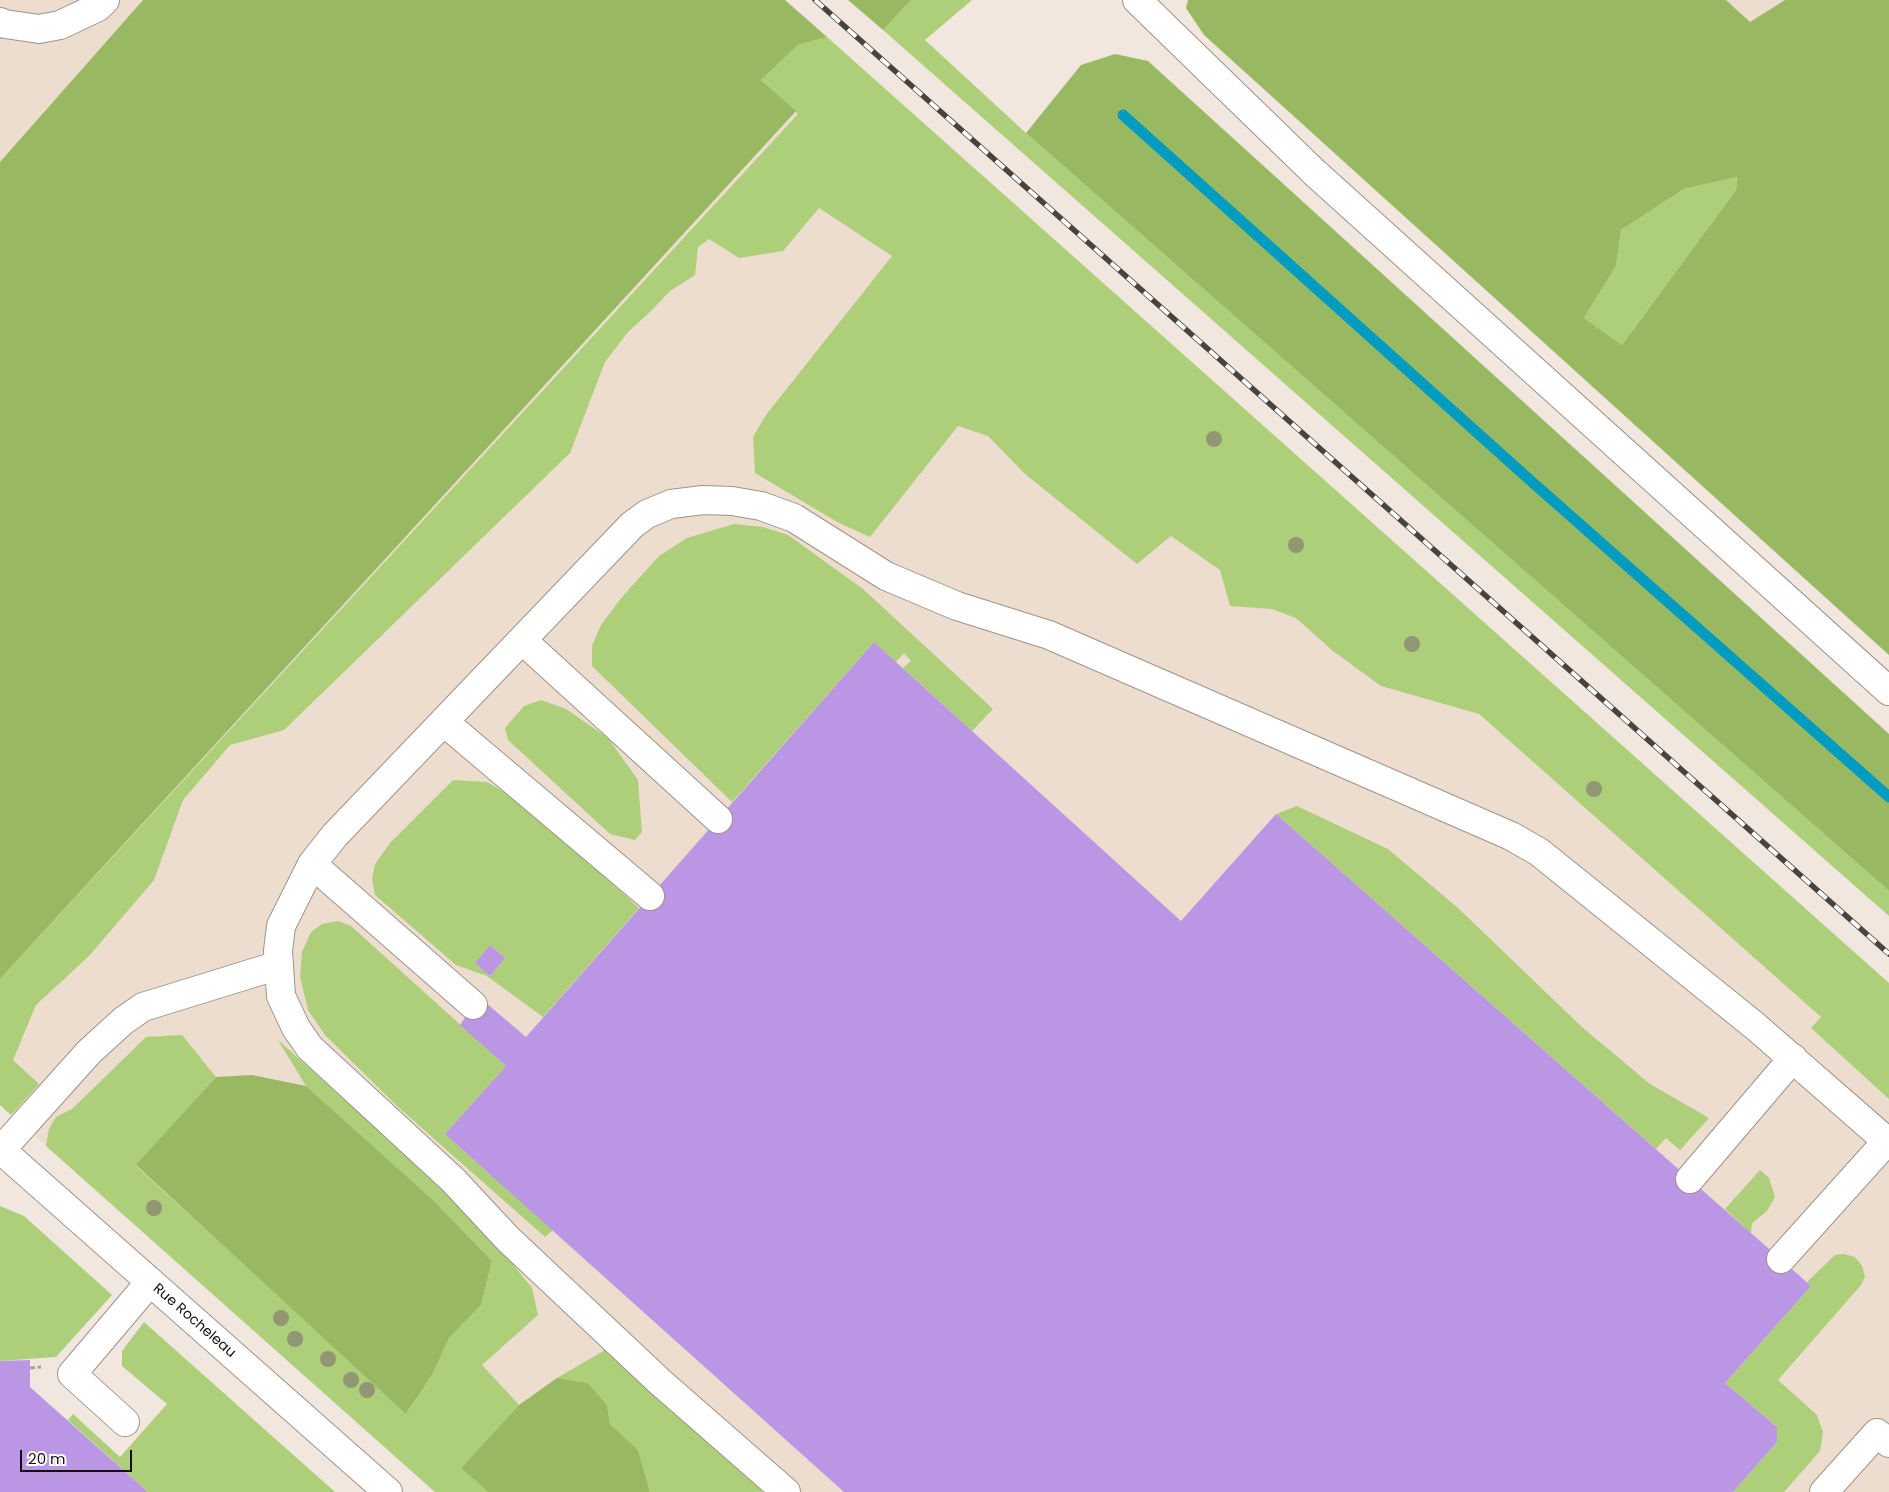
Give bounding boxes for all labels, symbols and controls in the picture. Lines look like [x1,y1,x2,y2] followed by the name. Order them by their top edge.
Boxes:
[149,1281,239,1361] street label: Rue Rocheleau
[22,1440,135,1472] scale bar
[28,1448,66,1469] text: 20 m

